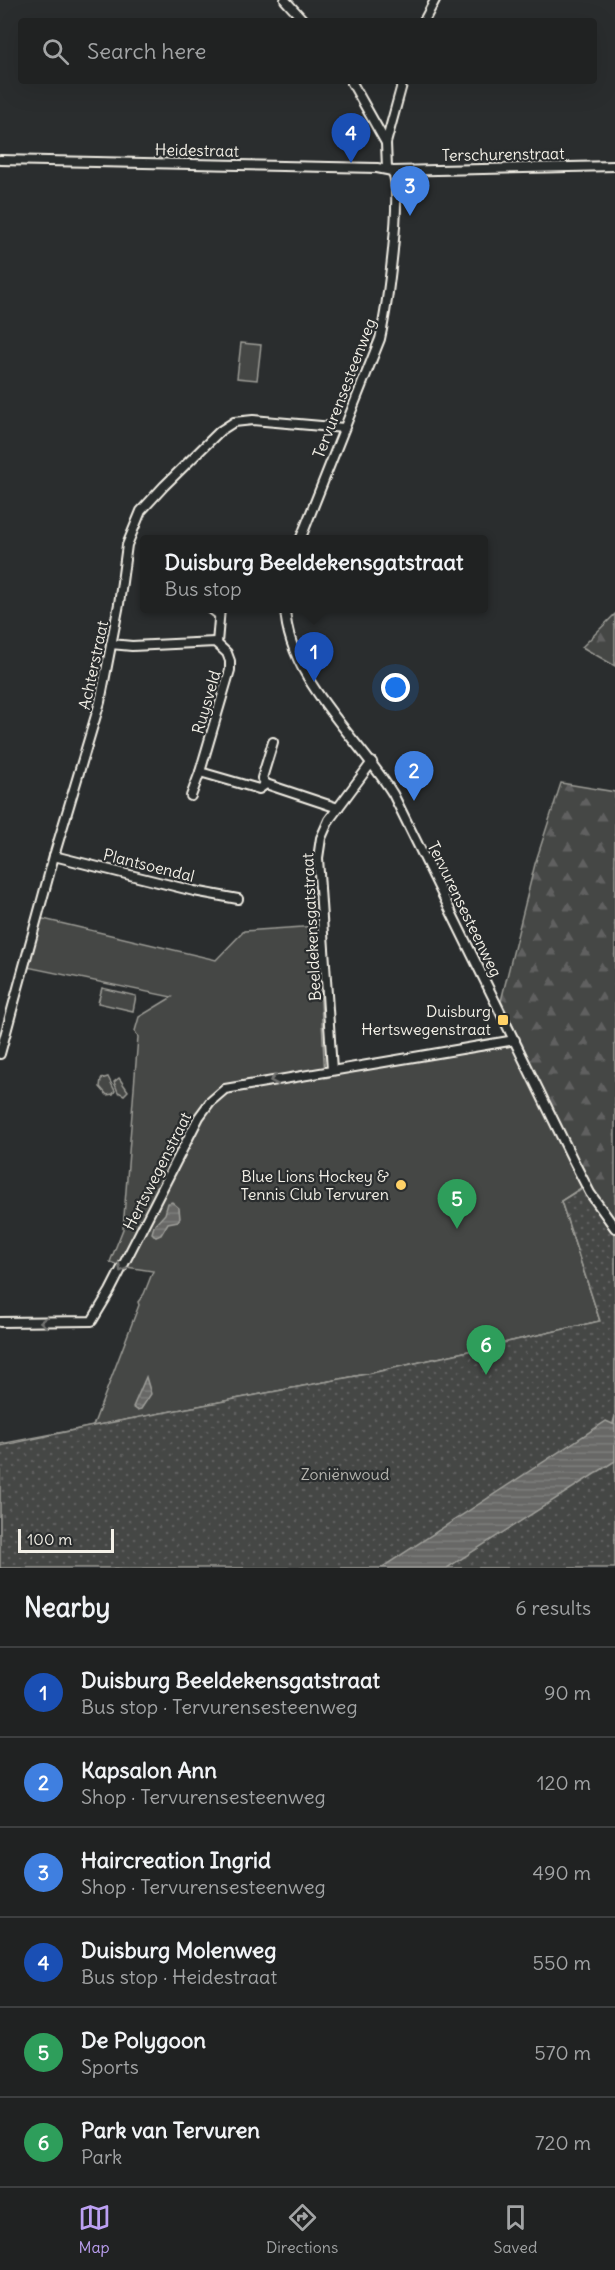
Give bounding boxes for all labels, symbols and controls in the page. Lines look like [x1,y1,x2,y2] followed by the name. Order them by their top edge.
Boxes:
[18,18,597,84] search box
[39,35,72,68] icon: search
[87,37,206,65] text: Search here
[332,114,370,163] pin: 4
[155,139,240,161] street label: Heidestraat
[441,143,565,165] street label: Terschurenstraat
[390,166,430,216] pin: 3
[308,315,380,461] street label: Tervurensesteenweg
[140,535,488,613] popup
[165,548,463,576] text: Duisburg Beeldekensgatstraat
[165,576,242,601] text: Bus stop
[74,618,112,711] street label: Achterstraat
[294,632,334,682] pin: 1
[187,668,225,736] street label: Ruysveld
[381,673,410,702] your location
[394,752,434,801] pin: 2
[423,838,507,980] street label: Tervurensesteenweg
[101,844,197,886] street label: Plantsoendal
[297,852,325,1002] street label: Beeldekensgatstraat
[361,1001,492,1039] place label: Duisburg Hertswegenstraat
[496,1013,510,1027] marker: Duisburg Hertswegenstraat
[270,1073,279,1085] one-way arrow
[119,1108,196,1233] street label: Hertswegenstraat
[240,1166,389,1204] place label: Blue Lions Hockey & Tennis Club Tervuren
[394,1178,408,1192] marker: Blue Lions Hockey & Tennis Club Tervuren
[438,1180,476,1229] pin: 5
[118,1262,129,1272] one-way arrow
[40,1315,49,1328] one-way arrow
[466,1326,506,1375] pin: 6
[301,1464,389,1484] park label: Zoniënwoud
[18,1526,114,1554] scale bar
[27,1529,72,1549] text: 100 m
[24,1591,110,1624] text: Nearby
[515,1595,591,1620] text: 6 results
[81,1666,380,1694] text: Duisburg Beeldekensgatstraat
[40,1680,47,1705] text: 1
[544,1680,591,1705] text: 90 m
[81,1694,358,1719] text: Bus stop · Tervurensesteenweg
[81,1756,217,1784] text: Kapsalon Ann
[38,1770,49,1795] text: 2
[537,1770,591,1795] text: 120 m
[81,1784,326,1809] text: Shop · Tervurensesteenweg
[81,1846,271,1874] text: Haircreation Ingrid
[38,1860,49,1885] text: 3
[532,1860,591,1885] text: 490 m
[81,1874,326,1899] text: Shop · Tervurensesteenweg
[81,1936,276,1964] text: Duisburg Molenweg
[38,1950,49,1975] text: 4
[533,1950,591,1975] text: 550 m
[81,1964,277,1989] text: Bus stop · Heidestraat
[81,2026,206,2054] text: De Polygoon
[38,2040,49,2065] text: 5
[534,2040,591,2065] text: 570 m
[81,2054,139,2079] text: Sports
[81,2116,260,2144] text: Park van Tervuren
[38,2130,49,2155] text: 6
[535,2130,591,2155] text: 720 m
[81,2144,122,2169] text: Park
[78,2201,111,2257] tab: Map
[266,2201,338,2257] tab: Directions
[494,2201,537,2257] tab: Saved

